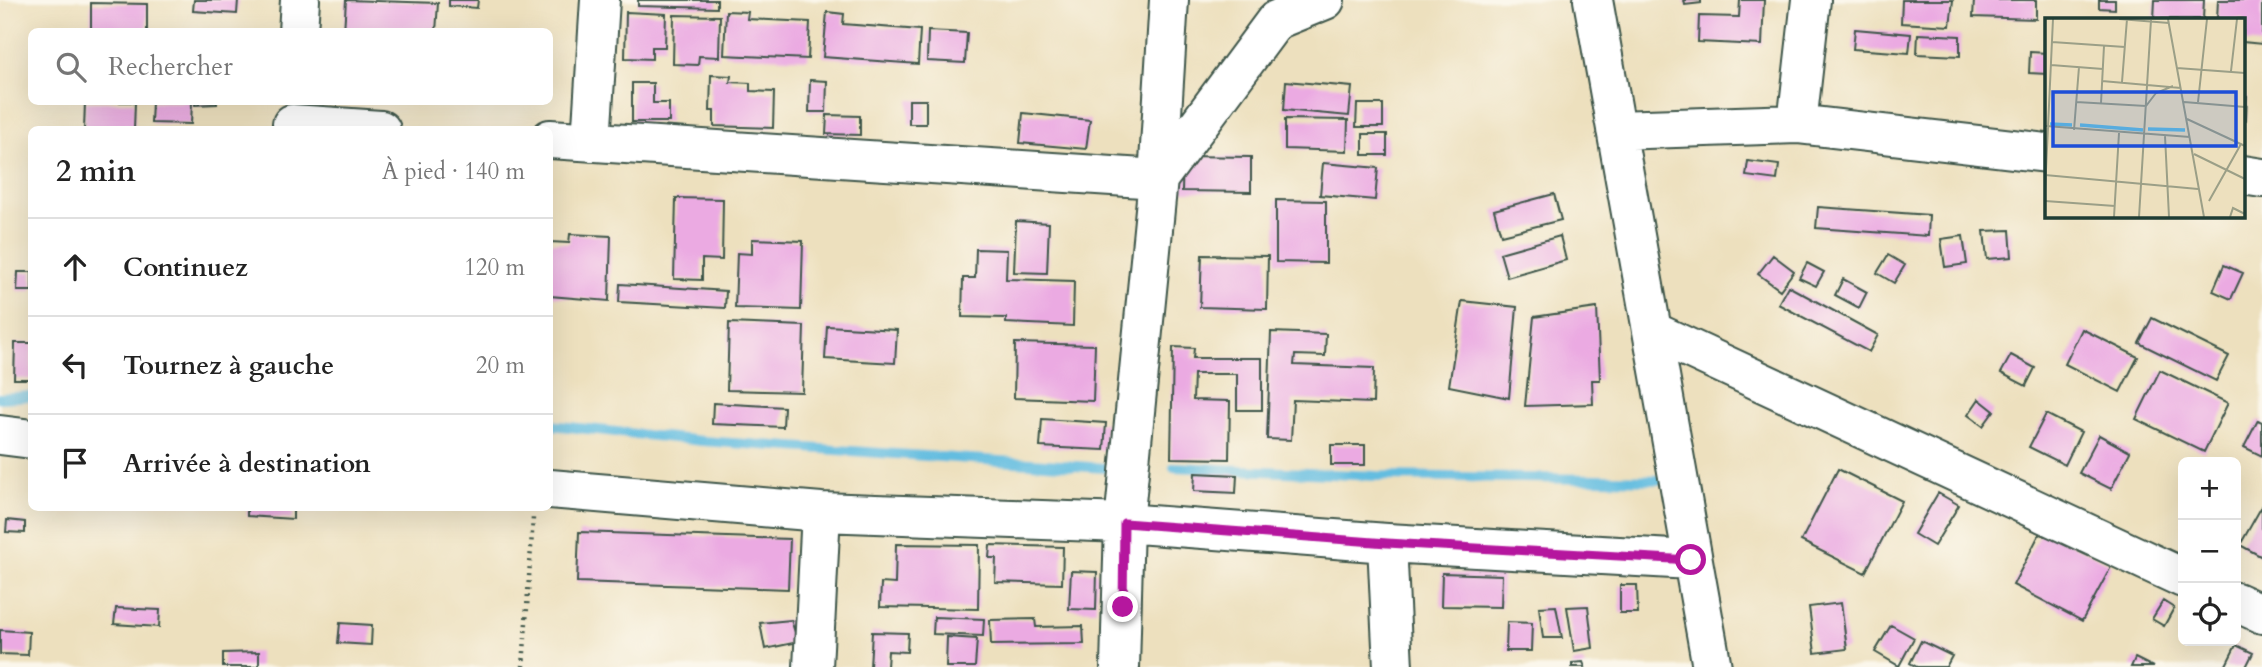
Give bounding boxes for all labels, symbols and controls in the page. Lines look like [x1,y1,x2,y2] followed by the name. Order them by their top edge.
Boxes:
[2045,18,2244,217] inset map
[28,28,553,105] search box
[52,48,90,86] icon: search
[108,49,233,84] text: Rechercher
[56,151,136,192] text: 2 min
[382,156,525,187] text: À pied · 140 m
[56,248,94,286] icon: ahead
[123,250,248,285] text: Continuez
[464,252,525,283] text: 120 m
[56,346,94,384] icon: left
[123,348,334,383] text: Tournez à gauche
[476,350,525,381] text: 20 m
[56,444,94,482] icon: arrive
[123,446,371,481] text: Arrivée à destination
[2178,457,2241,646] map controls
[2178,457,2241,520] button: +
[2178,520,2241,583] button: −
[1675,544,1706,575] route start
[2178,583,2241,646] button: locate
[1107,591,1138,622] route end

